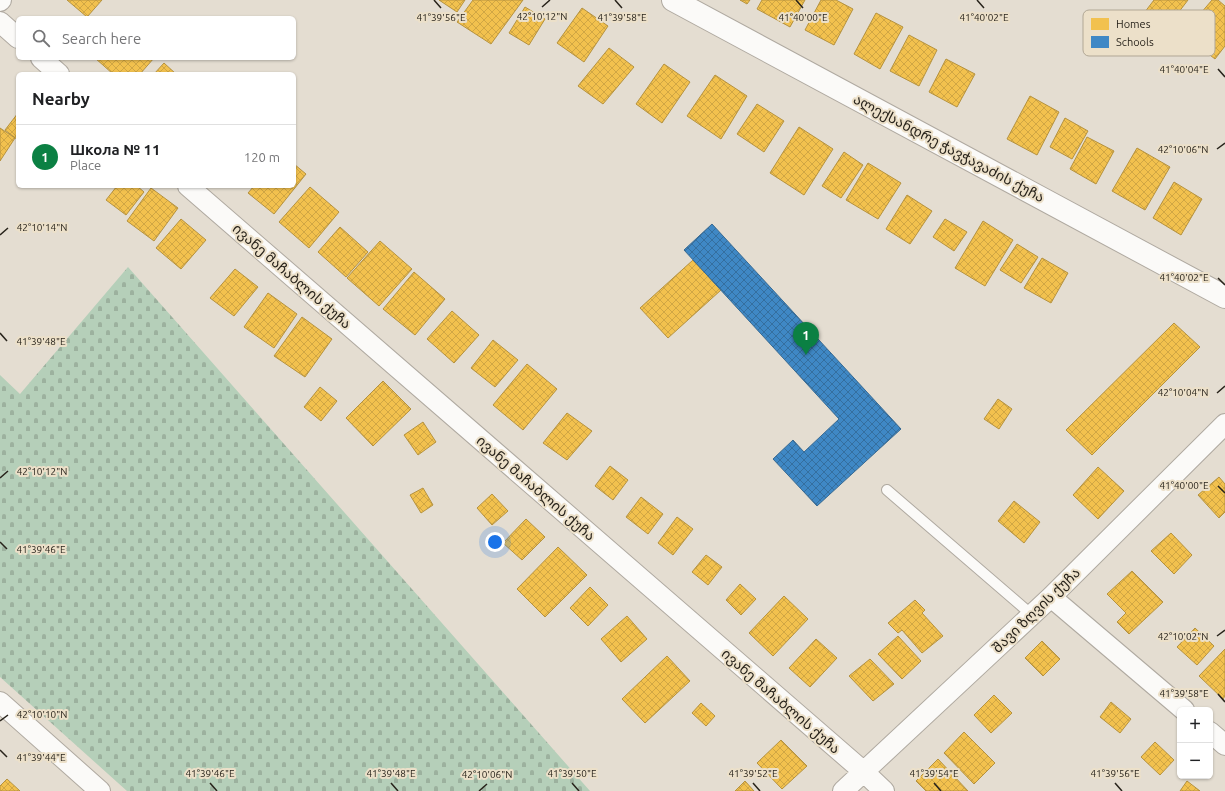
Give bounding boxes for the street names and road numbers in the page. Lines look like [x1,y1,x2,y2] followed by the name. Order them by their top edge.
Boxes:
[850,91,1047,206] street label: ალექსანდრე ჭავჭავაძის ქუჩა
[229,220,354,332] street label: ივანე მაჩაბლის ქუჩა
[473,432,598,544] street label: ივანე მაჩაბლის ქუჩა
[989,564,1084,657] street label: შავი ზღვის ქუჩა
[718,645,843,757] street label: ივანე მაჩაბლის ქუჩა

